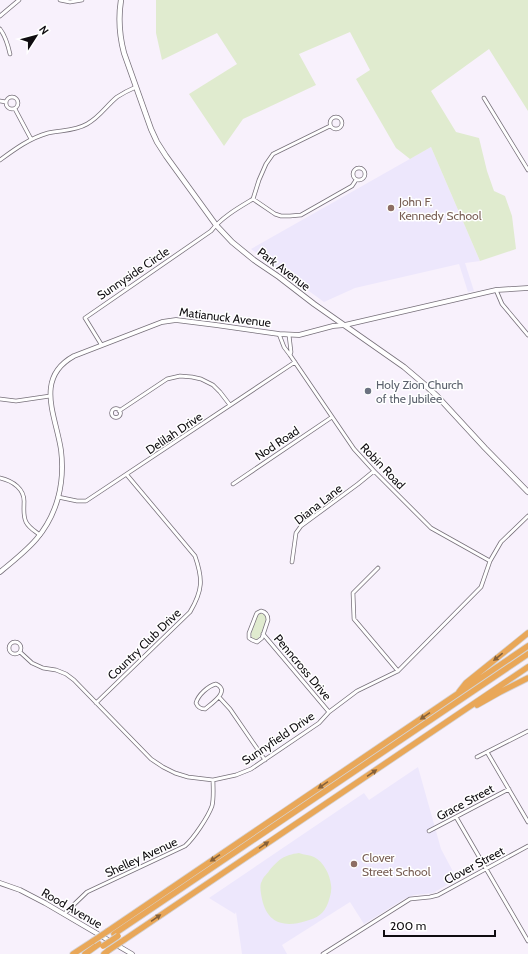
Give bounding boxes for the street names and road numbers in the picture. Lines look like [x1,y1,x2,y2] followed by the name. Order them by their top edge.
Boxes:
[94,243,172,303] street label: Sunnyside Circle
[255,244,313,294] street label: Park Avenue
[178,304,272,330] street label: Matianuck Avenue
[143,409,205,457] street label: Delilah Drive
[252,423,302,463] street label: Nod Road
[357,440,409,492] street label: Robin Road
[291,481,345,527] street label: Diana Lane
[104,605,184,683] street label: Country Club Drive
[271,631,335,703] street label: Penncross Drive
[239,708,317,768] street label: Sunnyfield Drive
[434,781,496,823] street label: Grace Street
[102,834,180,880] street label: Shelley Avenue
[441,843,507,887] street label: Clover Street
[39,885,105,931] street label: Rood Avenue

